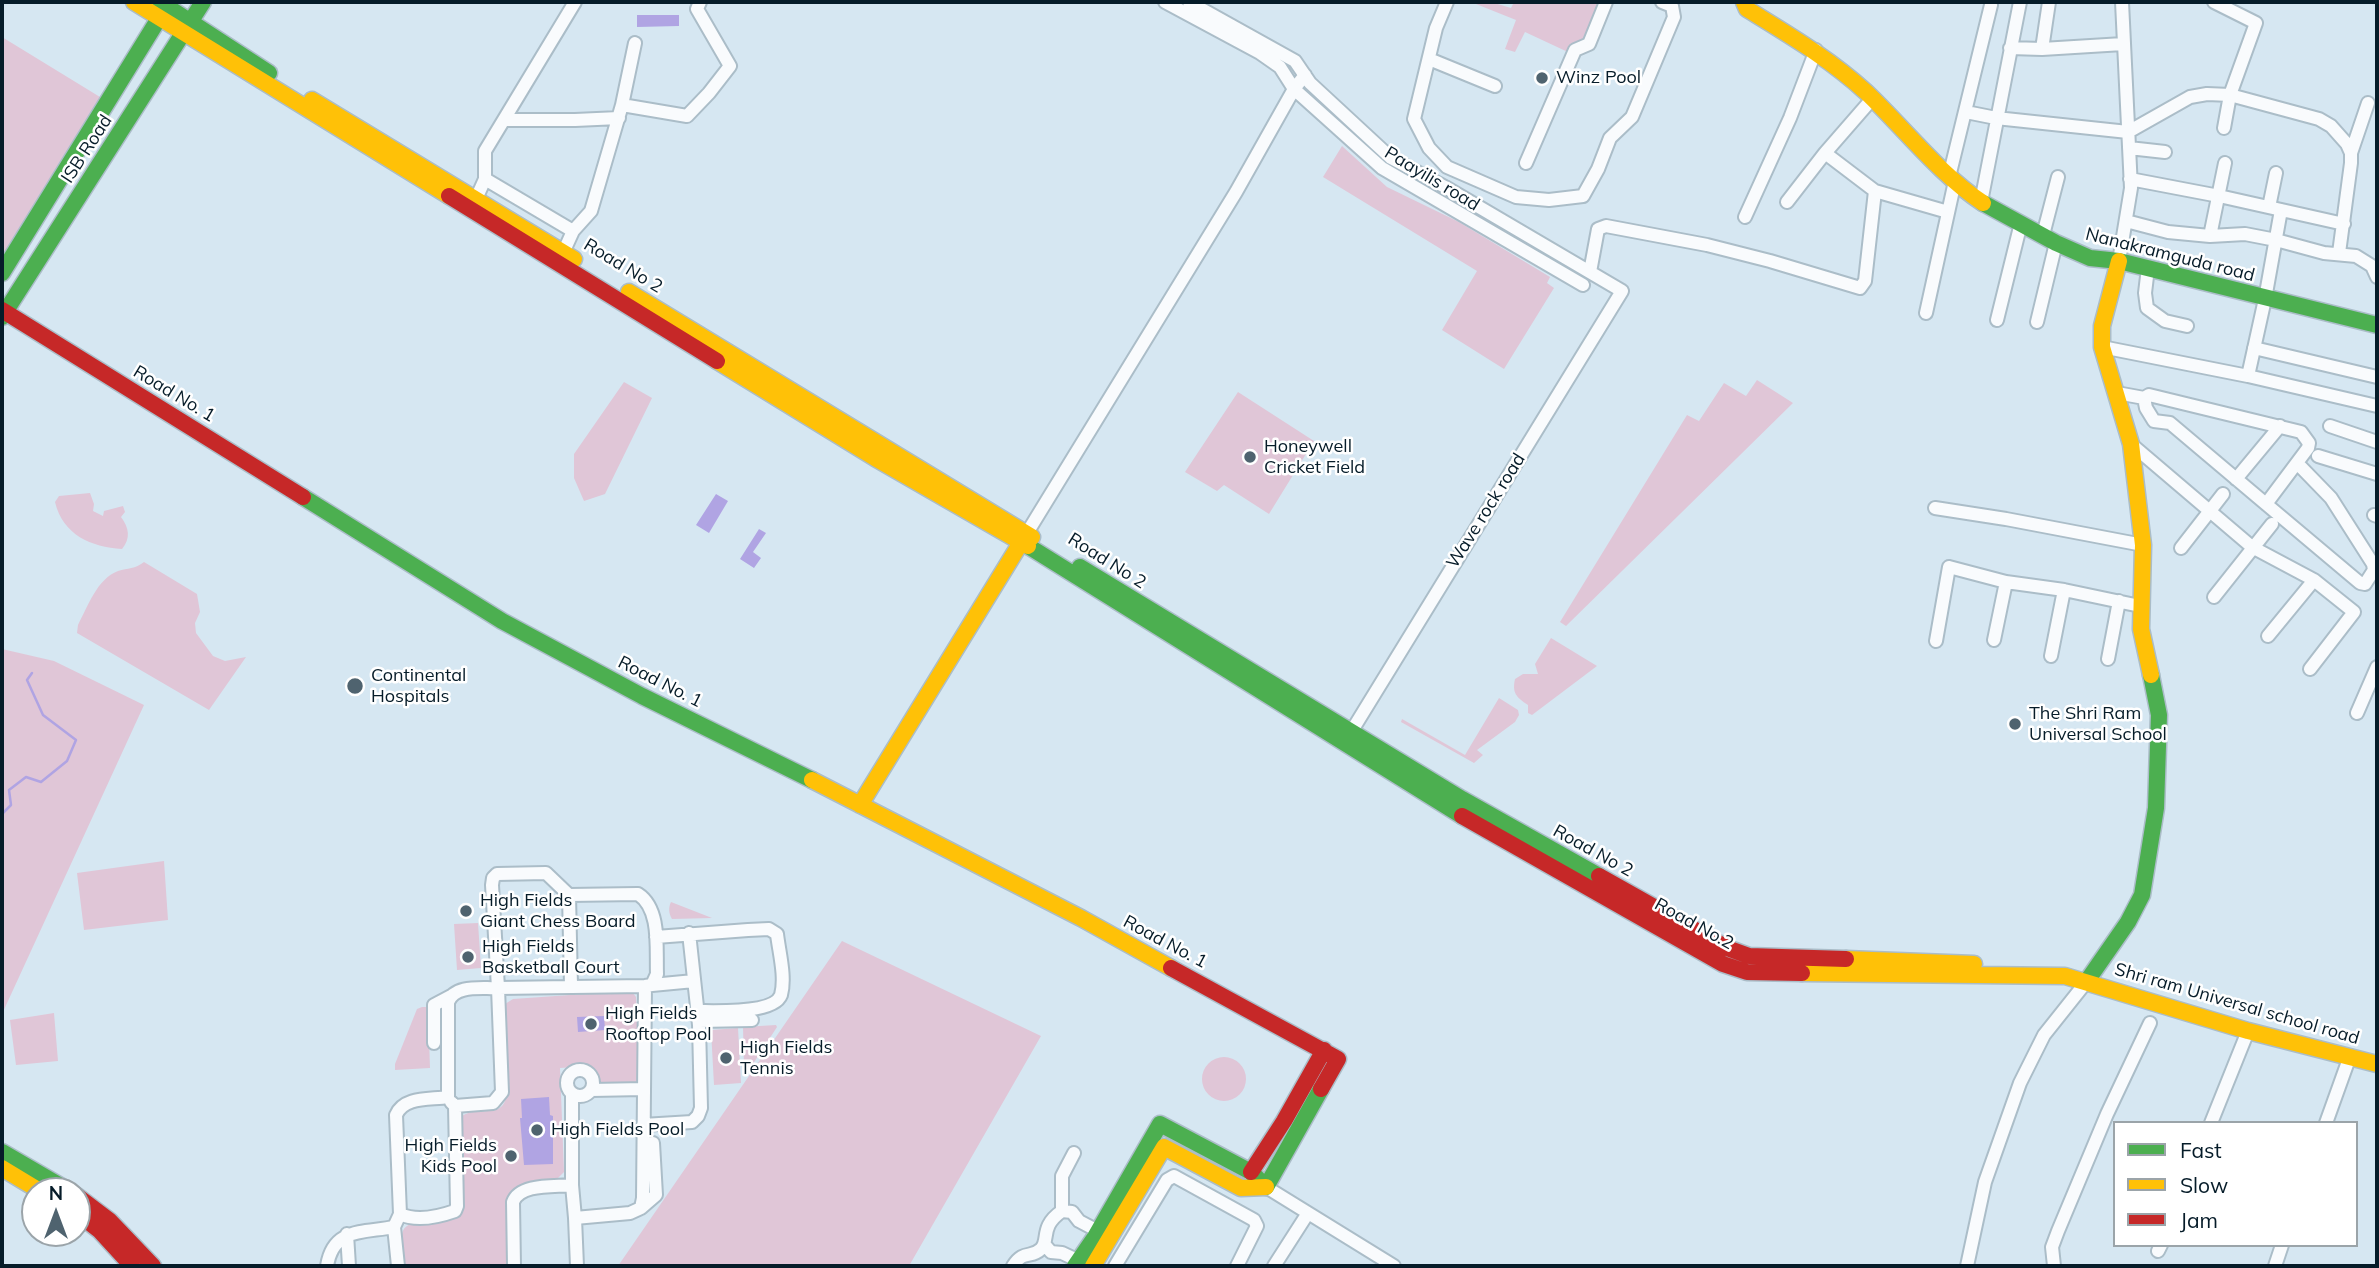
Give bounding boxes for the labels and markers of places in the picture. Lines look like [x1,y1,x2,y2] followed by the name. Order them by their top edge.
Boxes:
[1556,67,1641,89] place label: Winz Pool
[1534,70,1550,86] marker: Winz Pool
[1264,436,1365,478] place label: Honeywell Cricket Field
[1242,449,1258,465] marker: Honeywell Cricket Field
[371,665,466,708] place label: Continental Hospitals
[345,676,365,696] marker: Continental Hospitals
[2029,703,2167,746] place label: The Shri Ram Universal School
[2007,716,2023,732] marker: The Shri Ram Universal School
[480,890,636,932] place label: High Fields Giant Chess Board
[458,903,474,919] marker: High Fields Giant Chess Board
[482,936,620,978] place label: High Fields Basketball Court
[460,949,476,965] marker: High Fields Basketball Court
[605,1003,712,1046] place label: High Fields Rooftop Pool
[583,1016,599,1032] marker: High Fields Rooftop Pool
[740,1037,832,1080] place label: High Fields Tennis
[718,1050,734,1066] marker: High Fields Tennis
[551,1119,684,1141] place label: High Fields Pool
[529,1122,545,1138] marker: High Fields Pool
[405,1135,497,1178] place label: High Fields Kids Pool
[503,1148,519,1164] marker: High Fields Kids Pool

